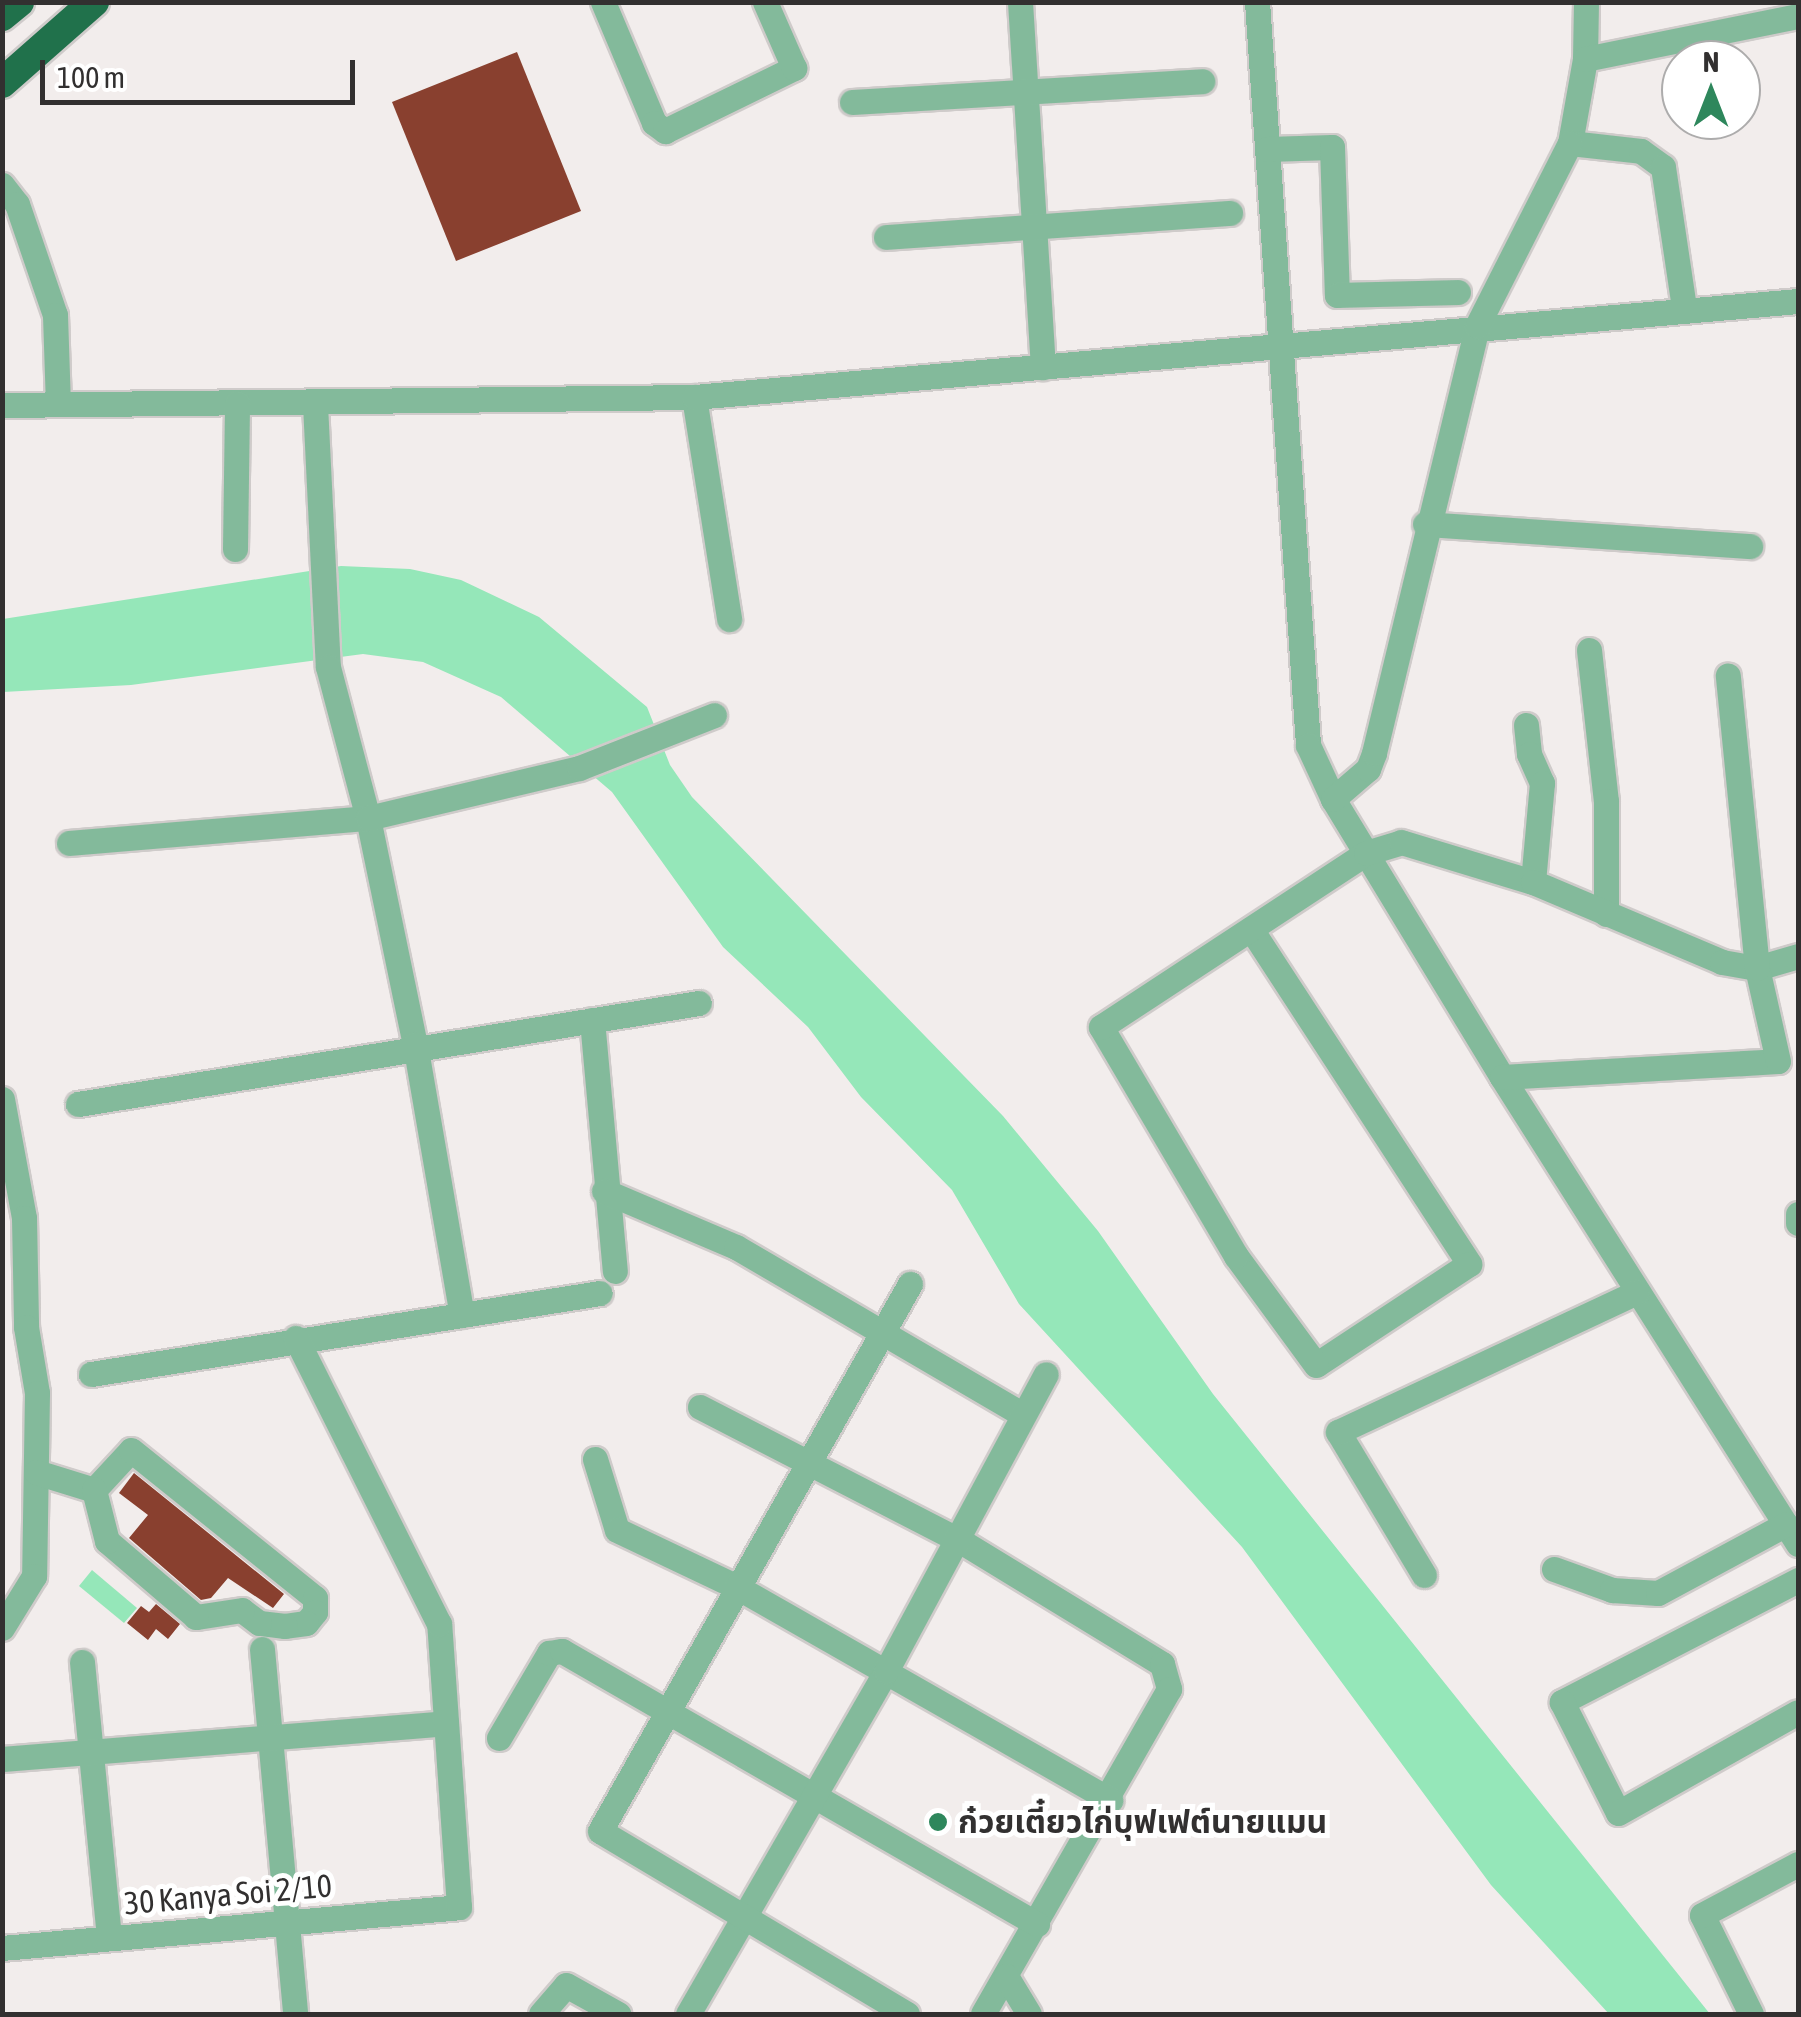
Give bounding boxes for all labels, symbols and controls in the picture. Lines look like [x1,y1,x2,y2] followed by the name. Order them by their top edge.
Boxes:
[45,40,360,102] scale bar
[1661,40,1761,140] north arrow
[1703,46,1719,78] text: N
[57,60,125,94] text: 100 m
[958,1803,1327,1841] place label: ก๋วยเตี๋ยวไก่บุฟเฟต์นายแมน
[927,1811,949,1833] marker: ก๋วยเตี๋ยวไก่บุฟเฟต์นายแมน
[123,1867,333,1923] street label: 30 Kanya Soi 2/10

